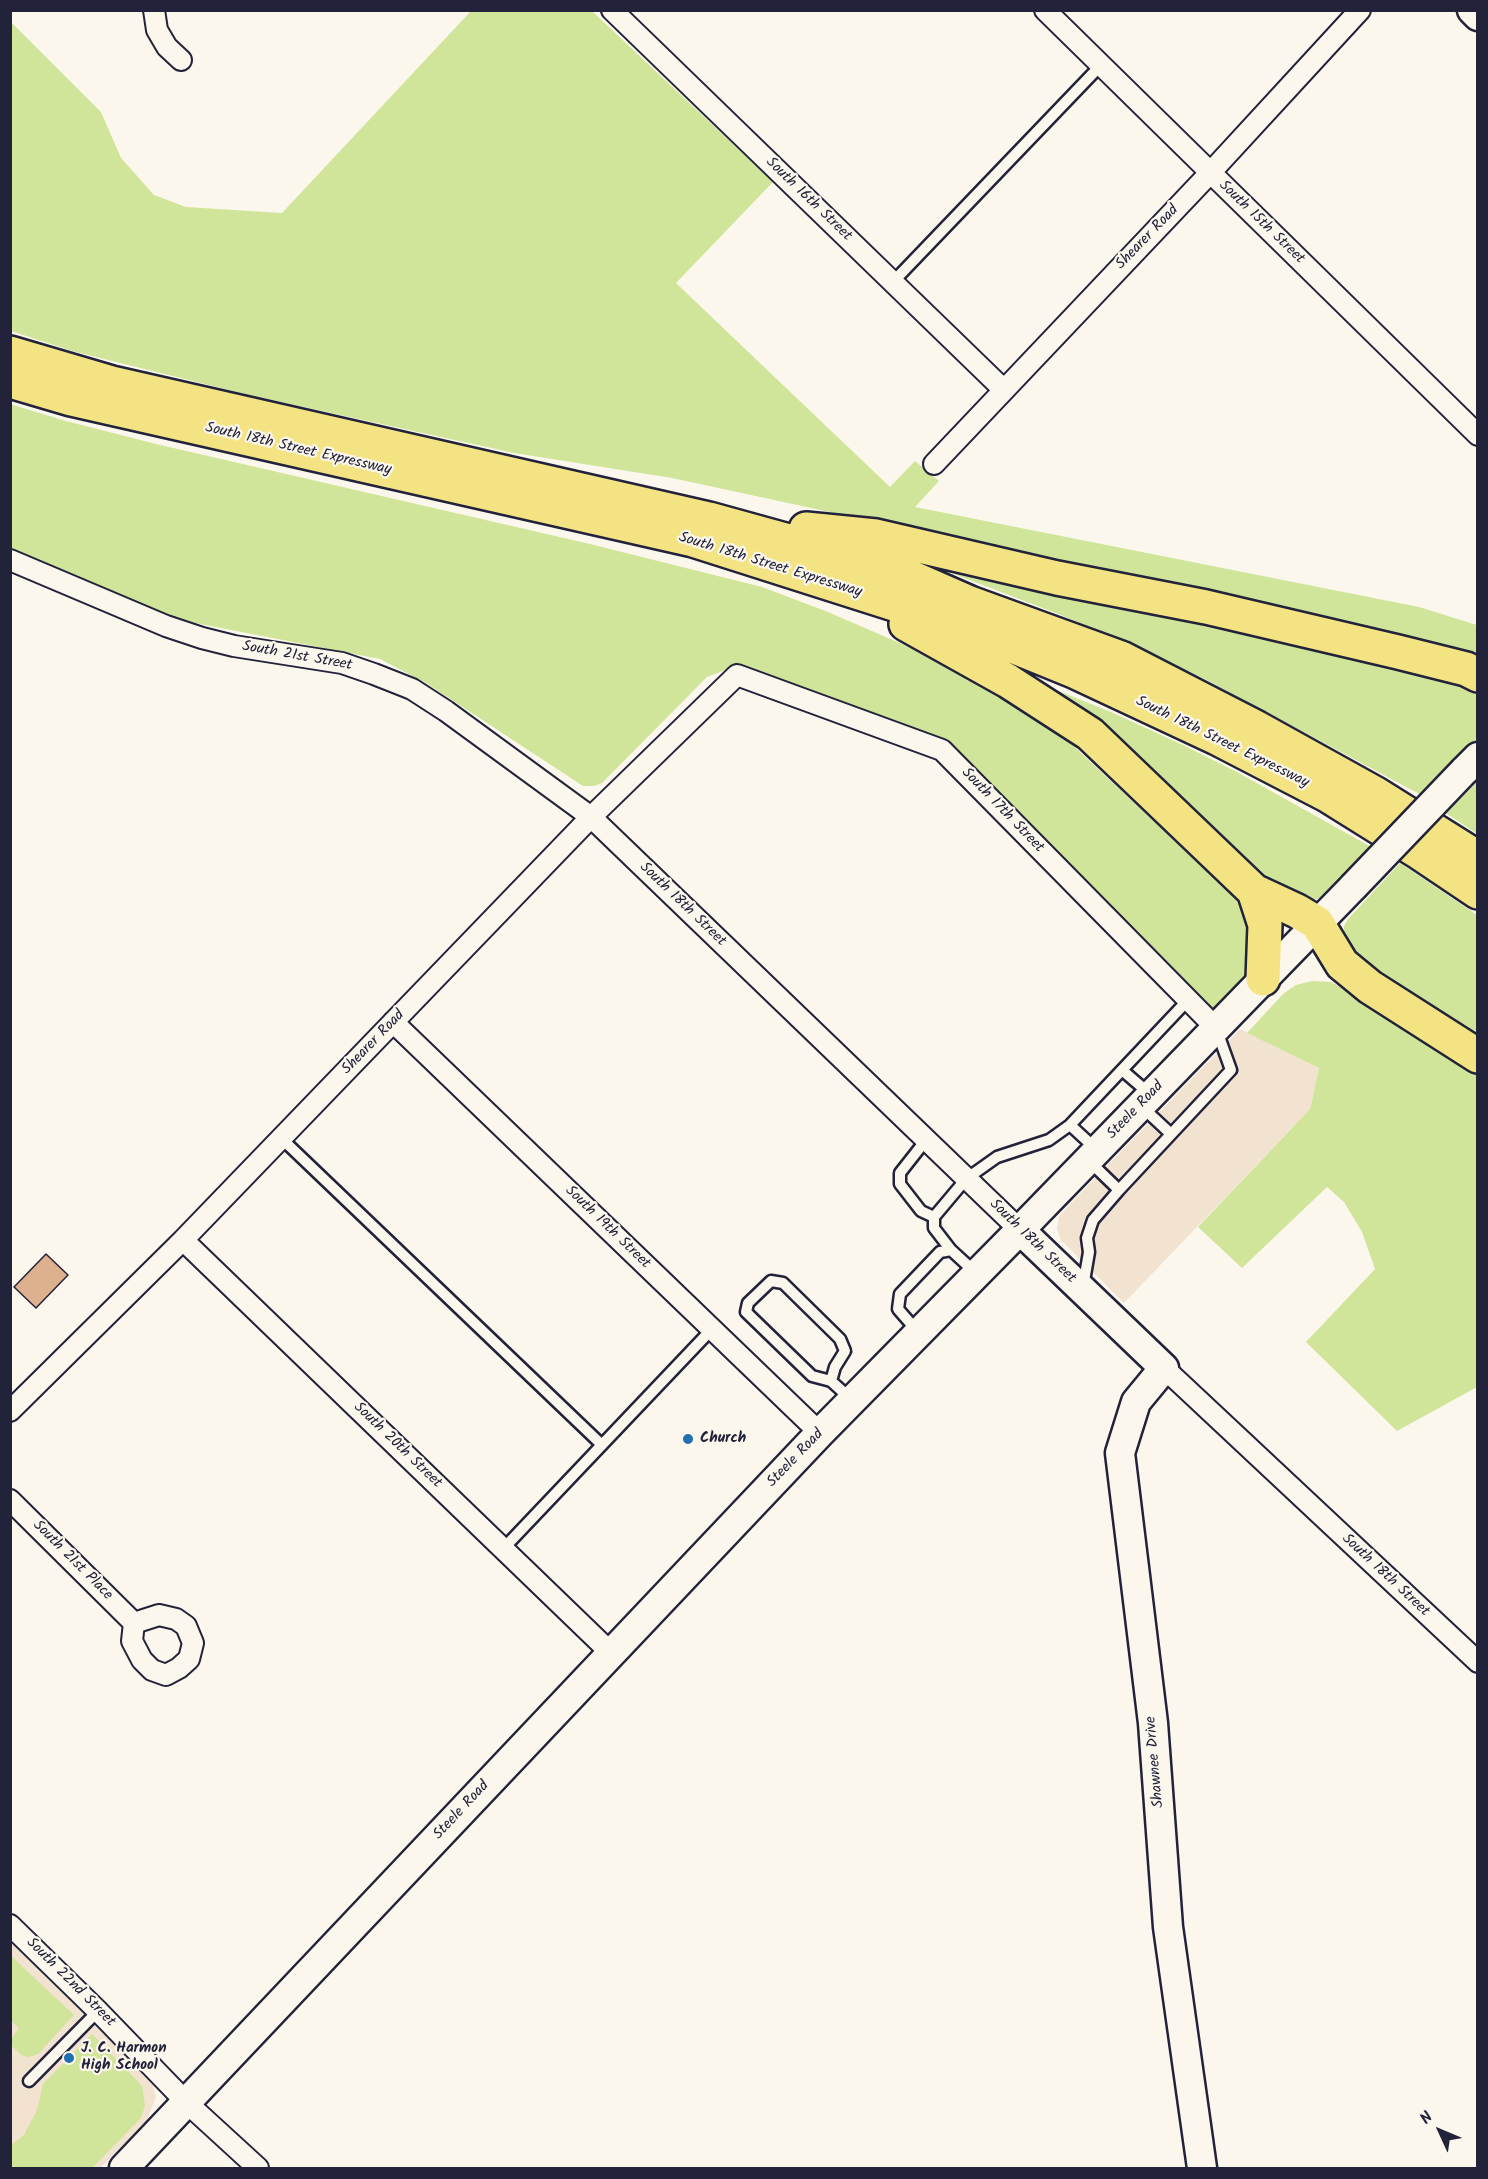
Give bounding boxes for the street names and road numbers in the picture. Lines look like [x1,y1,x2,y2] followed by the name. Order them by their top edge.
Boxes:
[761,154,855,246] street label: South 16th Street
[1214,177,1308,269] street label: South 15th Street
[1113,202,1183,274] street label: Shearer Road
[203,420,393,480] street label: South 18th Street Expressway
[676,530,864,602] street label: South 18th Street Expressway
[241,638,353,676] street label: South 21st Street
[1132,693,1312,793] street label: South 18th Street Expressway
[957,765,1047,857] street label: South 17th Street
[635,859,729,951] street label: South 18th Street
[339,1007,409,1079] street label: Shearer Road
[1104,1078,1168,1144] street label: Steele Road
[561,1183,653,1273] street label: South 19th Street
[985,1196,1079,1288] street label: South 18th Street
[349,1399,445,1493] street label: South 20th Street
[764,1426,828,1492] street label: Steele Road
[28,1517,116,1605] street label: South 21st Place
[1337,1531,1433,1621] street label: South 18th Street
[1143,1715,1169,1809] street label: Shawnee Drive
[430,1778,494,1844] street label: Steele Road
[22,1935,118,2031] street label: South 22nd Street

